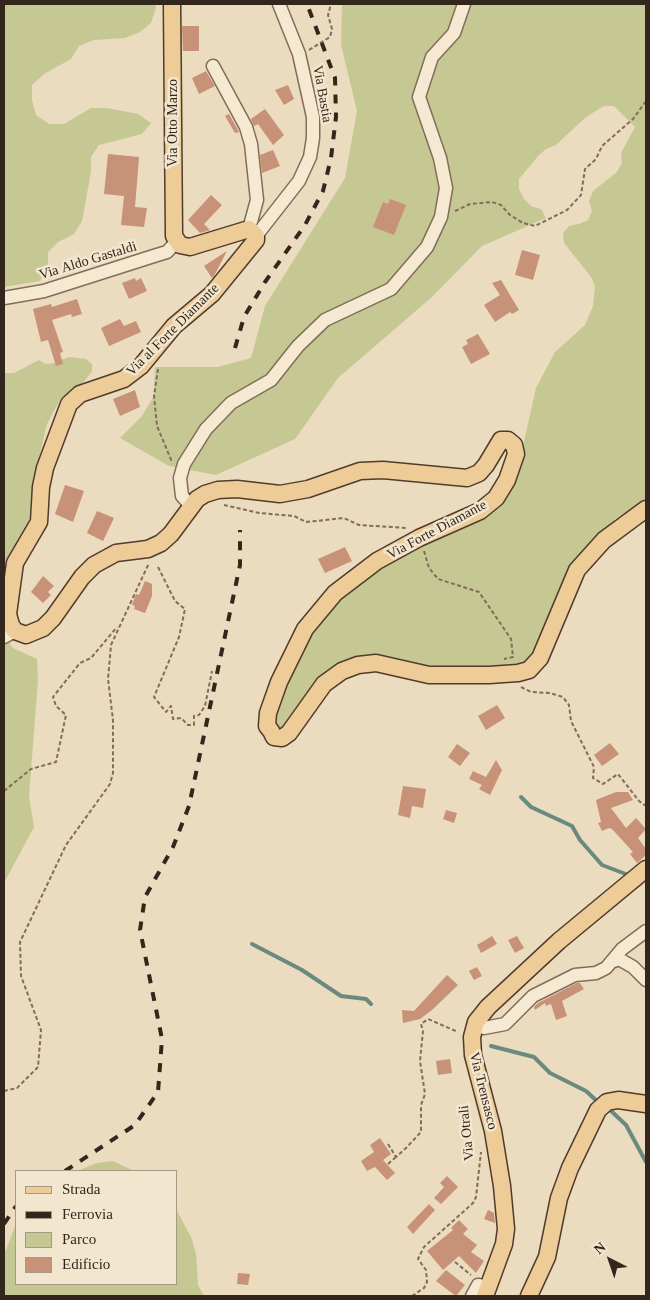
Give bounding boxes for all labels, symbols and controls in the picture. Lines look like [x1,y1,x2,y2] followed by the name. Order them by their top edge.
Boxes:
[309,64,335,124] street label: Via Bastia
[165,79,181,167] street label: Via Otto Marzo
[37,238,139,284] street label: Via Aldo Gastaldi
[123,280,223,380] street label: Via al Forte Diamante
[384,497,490,563] street label: Via Forte Diamante
[465,1051,501,1131] street label: Via Trensasco
[456,1105,478,1161] street label: Via Otrali
[15,1170,178,1285] legend
[62,1181,100,1197] text: Strada
[62,1206,113,1222] text: Ferrovia
[62,1231,96,1247] text: Parco
[585,1235,635,1285] north arrow
[591,1239,609,1257] text: N
[62,1256,110,1272] text: Edificio

